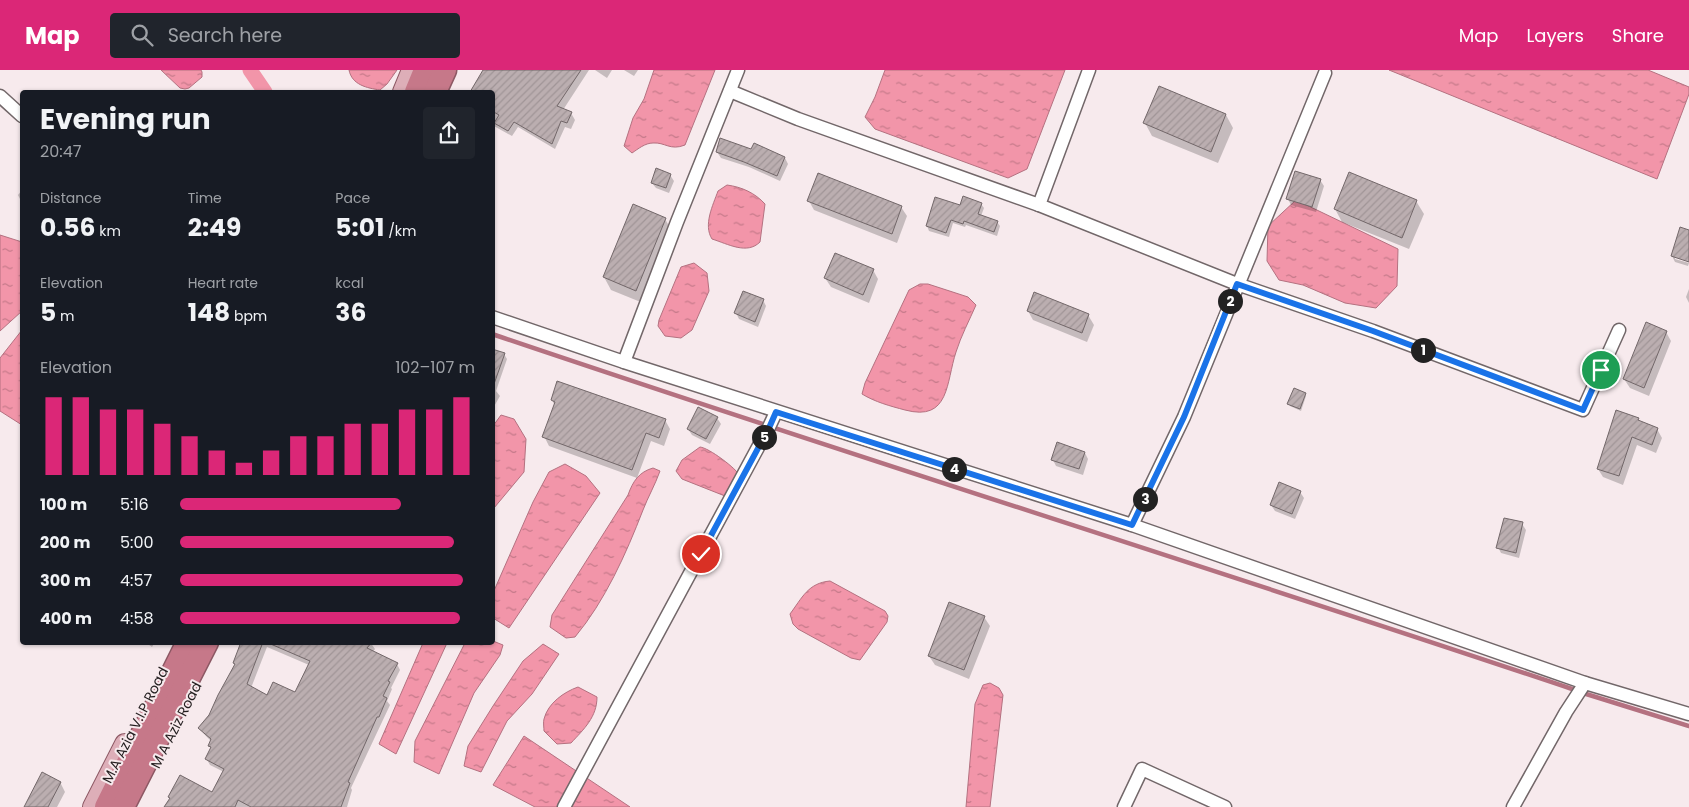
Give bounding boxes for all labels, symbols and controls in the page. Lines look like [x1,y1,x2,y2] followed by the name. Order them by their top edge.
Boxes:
[110,13,460,58] search box
[25,19,80,52] text: Map
[128,21,156,49] icon: search
[168,22,282,49] text: Search here
[1459,23,1499,48] text: Map
[1527,23,1584,48] text: Layers
[1612,23,1664,48] text: Share
[40,100,211,139] text: Evening run
[423,107,475,159] button: share
[40,140,81,163] text: 20:47
[40,188,101,208] text: Distance
[188,188,222,208] text: Time
[335,188,370,208] text: Pace
[40,210,96,245] text: 0.56
[188,210,241,245] text: 2:49
[335,210,384,245] text: 5:01
[96,221,121,241] text: km
[384,221,416,241] text: /km
[40,273,103,293] text: Elevation
[188,273,258,293] text: Heart rate
[335,273,364,293] text: kcal
[1218,288,1242,314] pin: 2
[1227,291,1235,311] text: 2
[40,295,56,330] text: 5
[188,295,230,330] text: 148
[335,295,366,330] text: 36
[56,306,74,326] text: m
[230,306,267,326] text: bpm
[1410,338,1436,362] pin: 1
[1421,340,1426,360] text: 1
[1580,349,1622,391] pin
[40,356,112,379] text: Elevation
[395,356,475,379] text: 102–107 m
[1587,356,1615,384] icon: arrive
[752,424,776,450] pin: 5
[760,427,769,447] text: 5
[942,456,966,482] pin: 4
[950,459,959,479] text: 4
[1132,486,1158,512] pin: 3
[1141,489,1150,509] text: 3
[40,493,87,516] text: 100 m
[120,493,149,516] text: 5:16
[40,531,90,554] text: 200 m
[120,531,154,554] text: 5:00
[680,533,722,575] pin
[687,540,715,568] icon: check
[40,569,91,592] text: 300 m
[120,569,152,592] text: 4:57
[40,607,92,630] text: 400 m
[120,607,154,630] text: 4:58
[97,664,173,786] street label: M.A Azia V.I.P Road
[146,678,206,772] street label: M A Aziz Road

